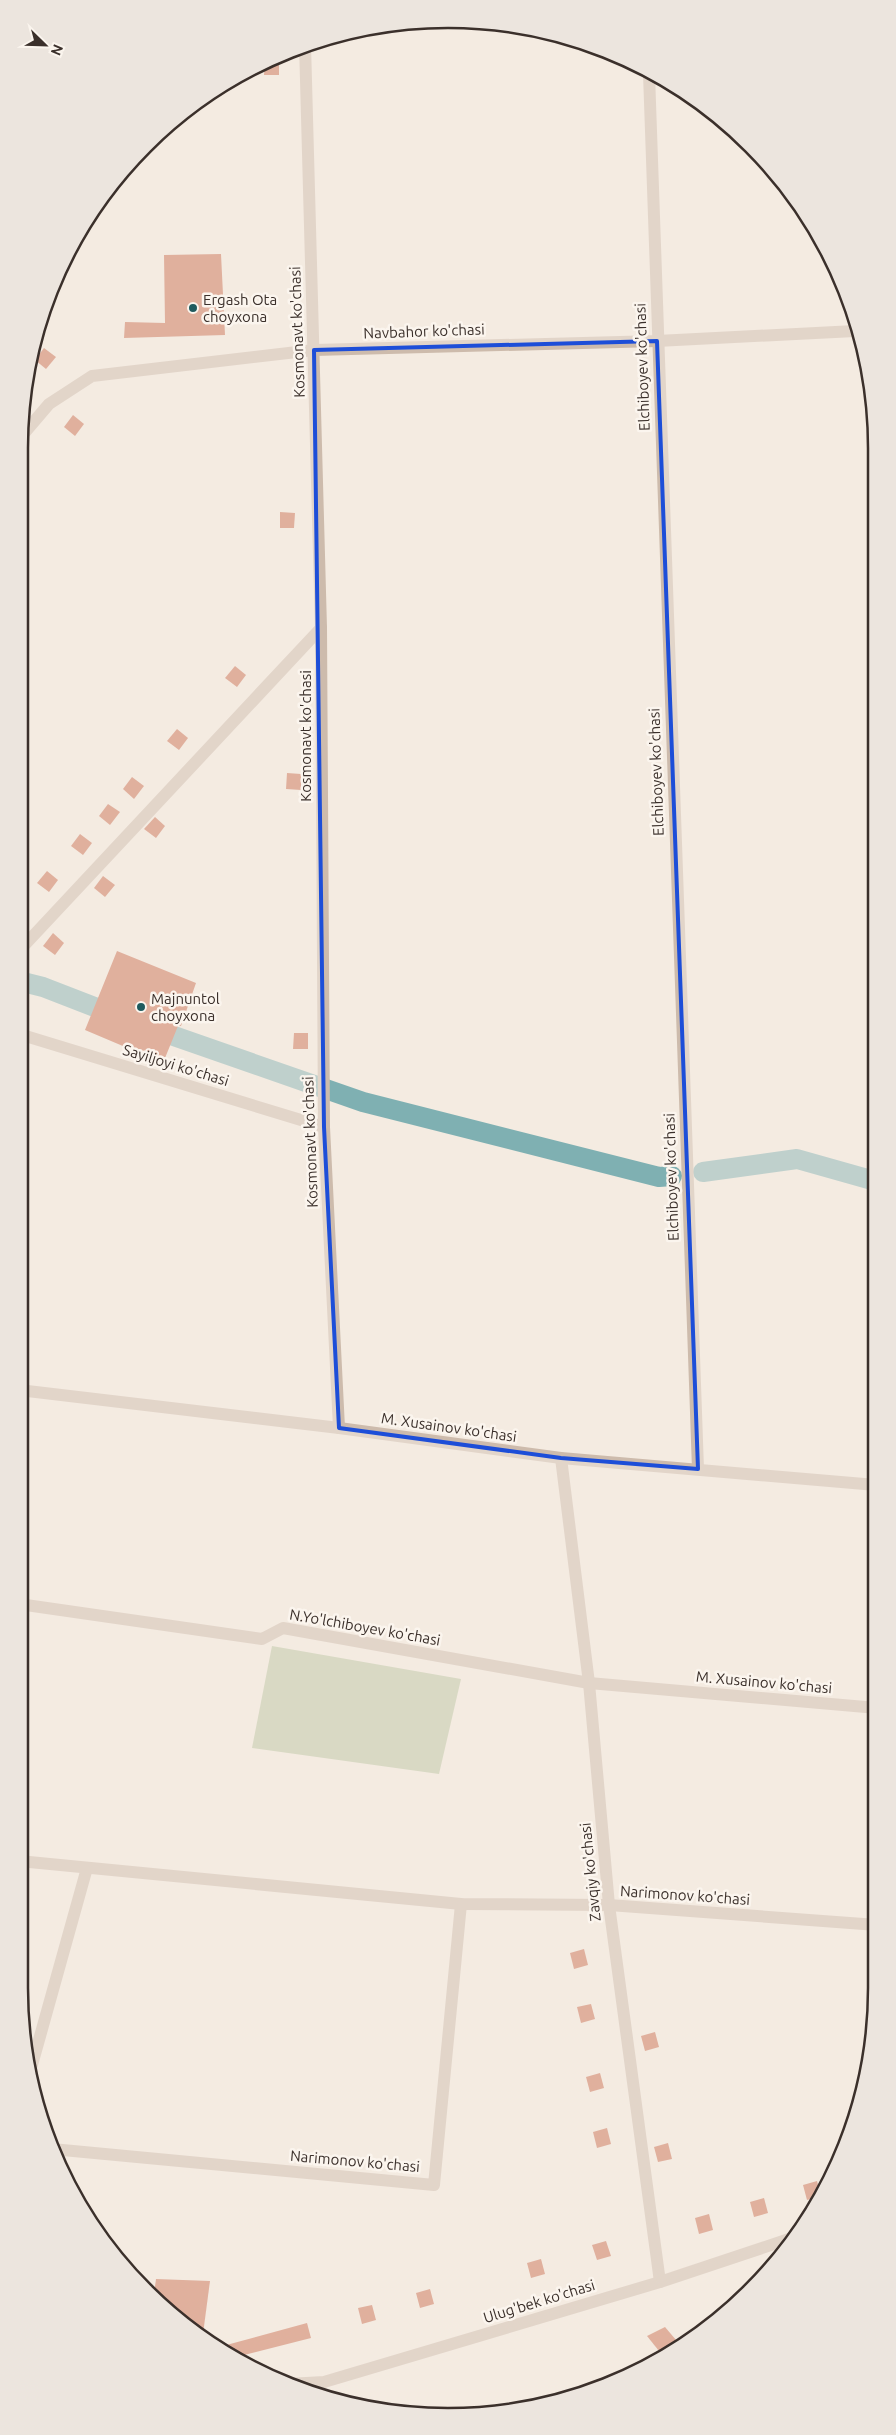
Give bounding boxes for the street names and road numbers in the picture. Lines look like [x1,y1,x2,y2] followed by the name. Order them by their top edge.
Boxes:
[286,266,308,398] street label: Kosmonavt ko'chasi
[631,303,653,431] street label: Elchiboyev ko'chasi
[363,320,485,342] street label: Navbahor ko'chasi
[297,670,314,802] street label: Kosmonavt ko'chasi
[645,708,667,836] street label: Elchiboyev ko'chasi
[121,1041,231,1089] street label: Sayiljoyi ko'chasi
[299,1076,321,1208] street label: Kosmonavt ko'chasi
[660,1113,682,1241] street label: Elchiboyev ko'chasi
[380,1409,518,1445] street label: M. Xusainov ko'chasi
[288,1605,442,1649] street label: N.Yo'lchiboyev ko'chasi
[695,1668,833,1696] street label: M. Xusainov ko'chasi
[576,1822,604,1922] street label: Zavqiy ko'chasi
[619,1882,751,1908] street label: Narimonov ko'chasi
[289,2147,421,2175] street label: Narimonov ko'chasi
[481,2276,597,2326] street label: Ulug'bek ko'chasi

